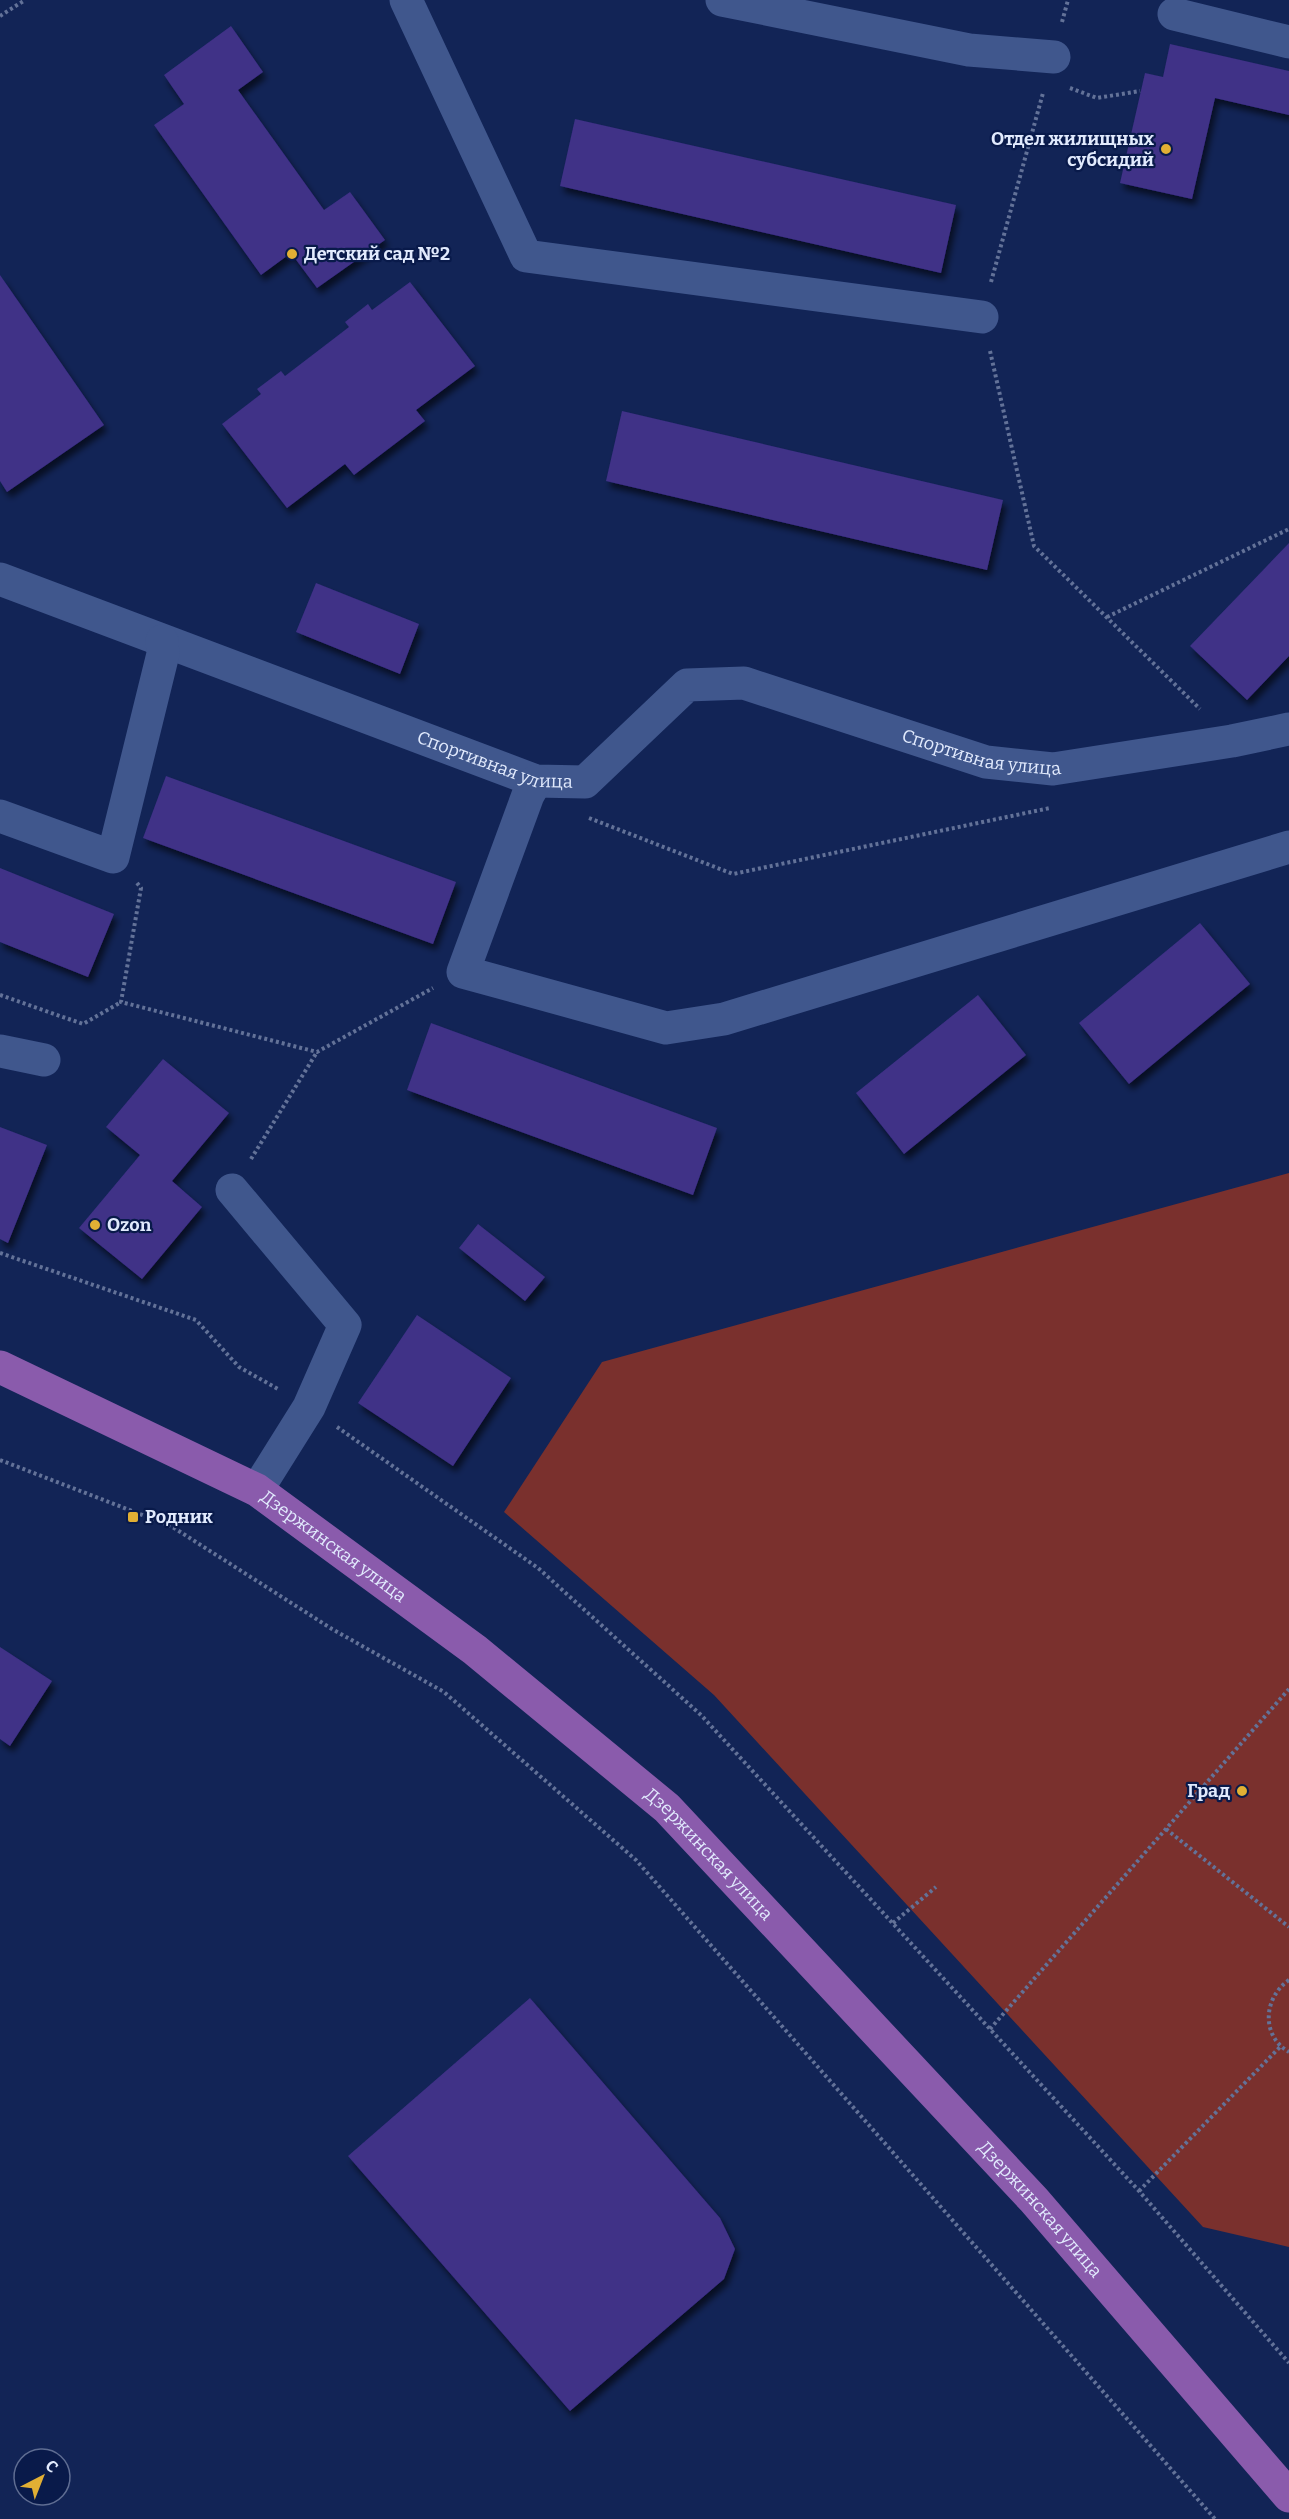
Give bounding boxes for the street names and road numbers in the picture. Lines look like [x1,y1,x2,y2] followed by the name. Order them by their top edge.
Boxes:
[899,724,1063,780] street label: Спортивная улица
[414,726,573,793] street label: Спортивная улица
[256,1485,411,1607] street label: Дзержинская улица
[640,1783,777,1925] street label: Дзержинская улица
[974,2136,1107,2282] street label: Дзержинская улица

